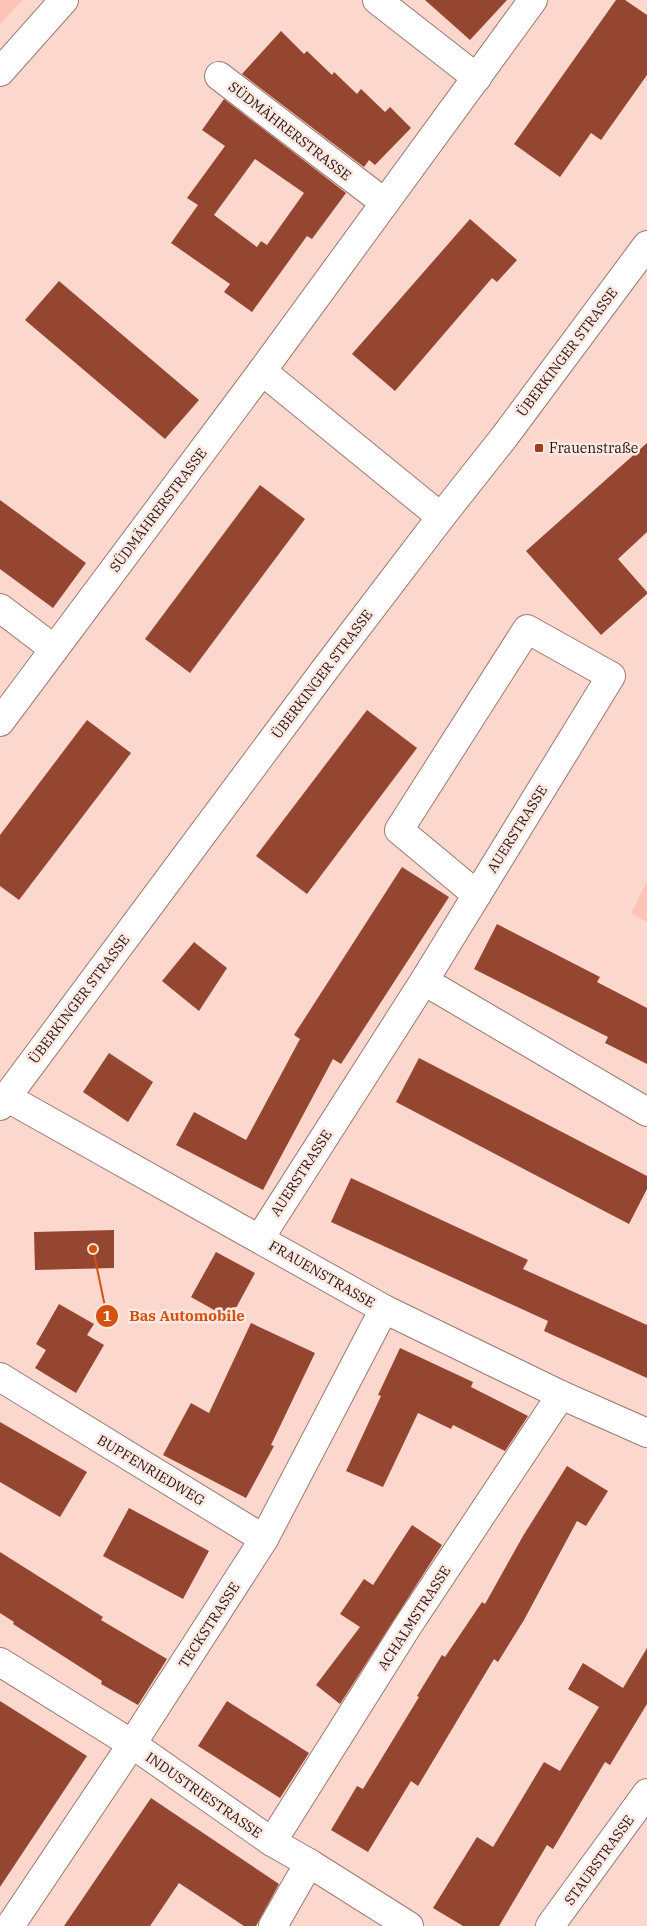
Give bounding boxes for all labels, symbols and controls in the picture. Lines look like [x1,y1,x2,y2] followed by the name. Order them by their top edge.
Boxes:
[225,78,355,185] street label: SÜDMÄHRERSTRASSE
[513,284,621,420] street label: ÜBERKINGER STRASSE
[549,439,638,457] place label: Frauenstraße
[533,442,545,454] marker: Frauenstraße
[105,444,211,576] street label: SÜDMÄHRERSTRASSE
[268,606,376,742] street label: ÜBERKINGER STRASSE
[483,782,551,876] street label: AUERSTRASSE
[25,931,133,1067] street label: ÜBERKINGER STRASSE
[266,1126,336,1220] street label: AUERSTRASSE
[266,1236,378,1312] street label: FRAUENSTRASSE
[94,1301,255,1331] callout: Bas Automobile
[102,1306,112,1325] text: 1
[129,1306,245,1325] text: Bas Automobile
[94,1431,208,1509] street label: BUPFENRIEDWEG
[373,1562,455,1674] street label: ACHALMSTRASSE
[175,1579,243,1671] street label: TECKSTRASSE
[142,1748,266,1842] street label: INDUSTRIESTRASSE
[560,1811,638,1909] street label: STAUBSTRASSE

